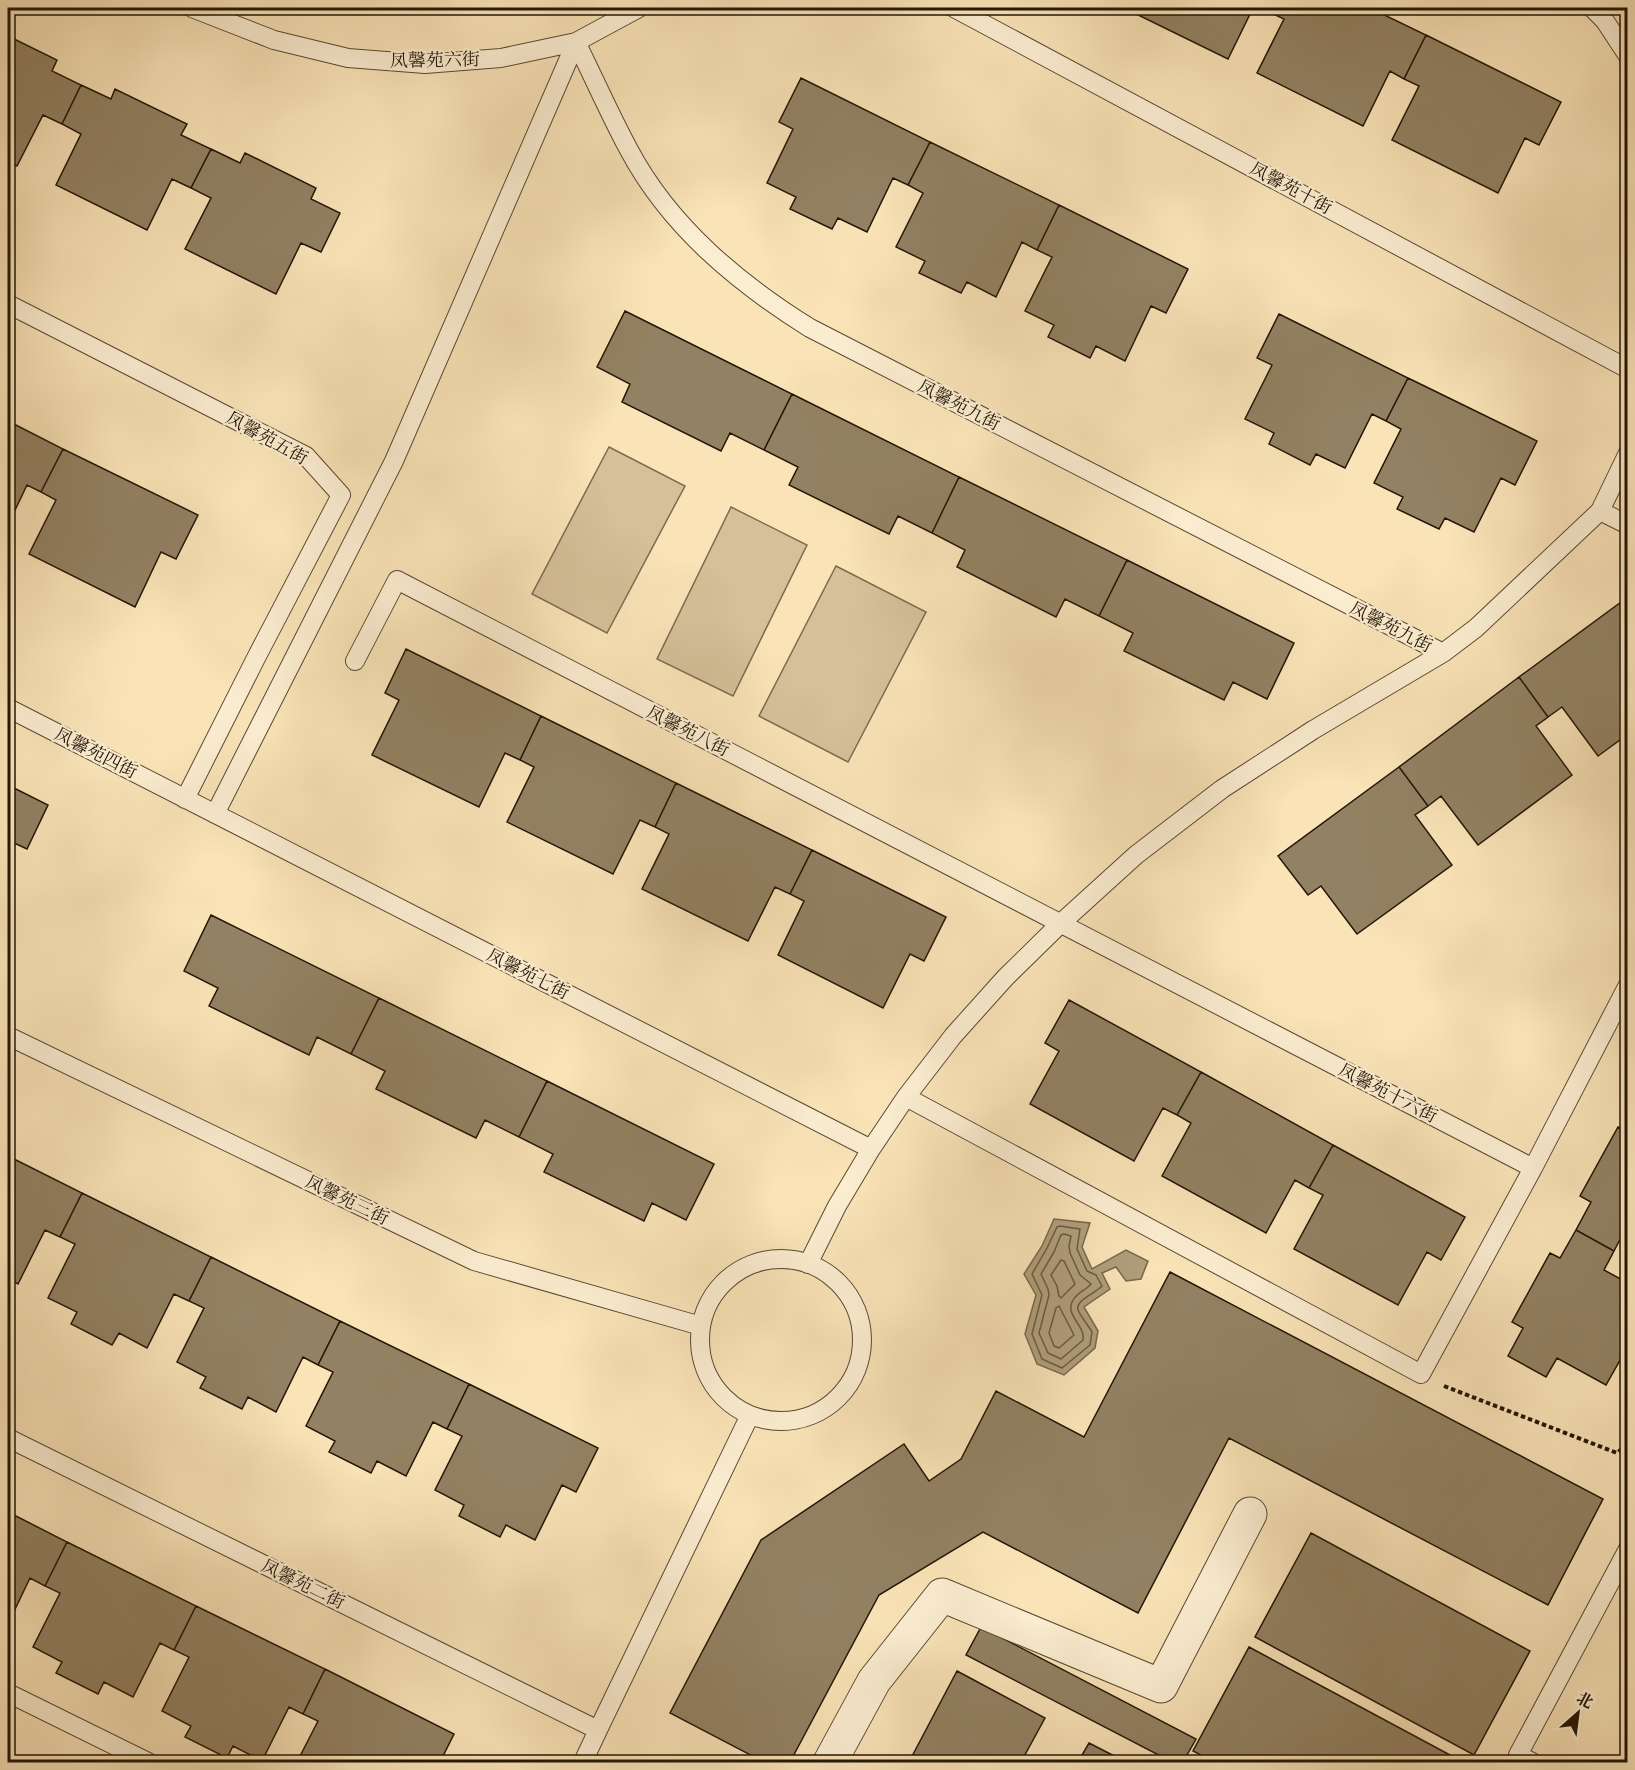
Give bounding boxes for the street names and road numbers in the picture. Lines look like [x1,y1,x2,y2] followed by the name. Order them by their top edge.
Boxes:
[390,48,480,72] street label: 凤馨苑六街
[1246,157,1336,219] street label: 凤馨苑十街
[914,375,1004,435] street label: 凤馨苑九街
[222,407,312,469] street label: 凤馨苑五街
[1346,597,1436,657] street label: 凤馨苑九街
[643,701,733,761] street label: 凤馨苑八街
[51,723,141,783] street label: 凤馨苑四街
[483,944,573,1004] street label: 凤馨苑七街
[1335,1059,1441,1127] street label: 凤馨苑十六街
[302,1170,392,1230] street label: 凤馨苑三街
[258,1554,348,1614] street label: 凤馨苑二街

